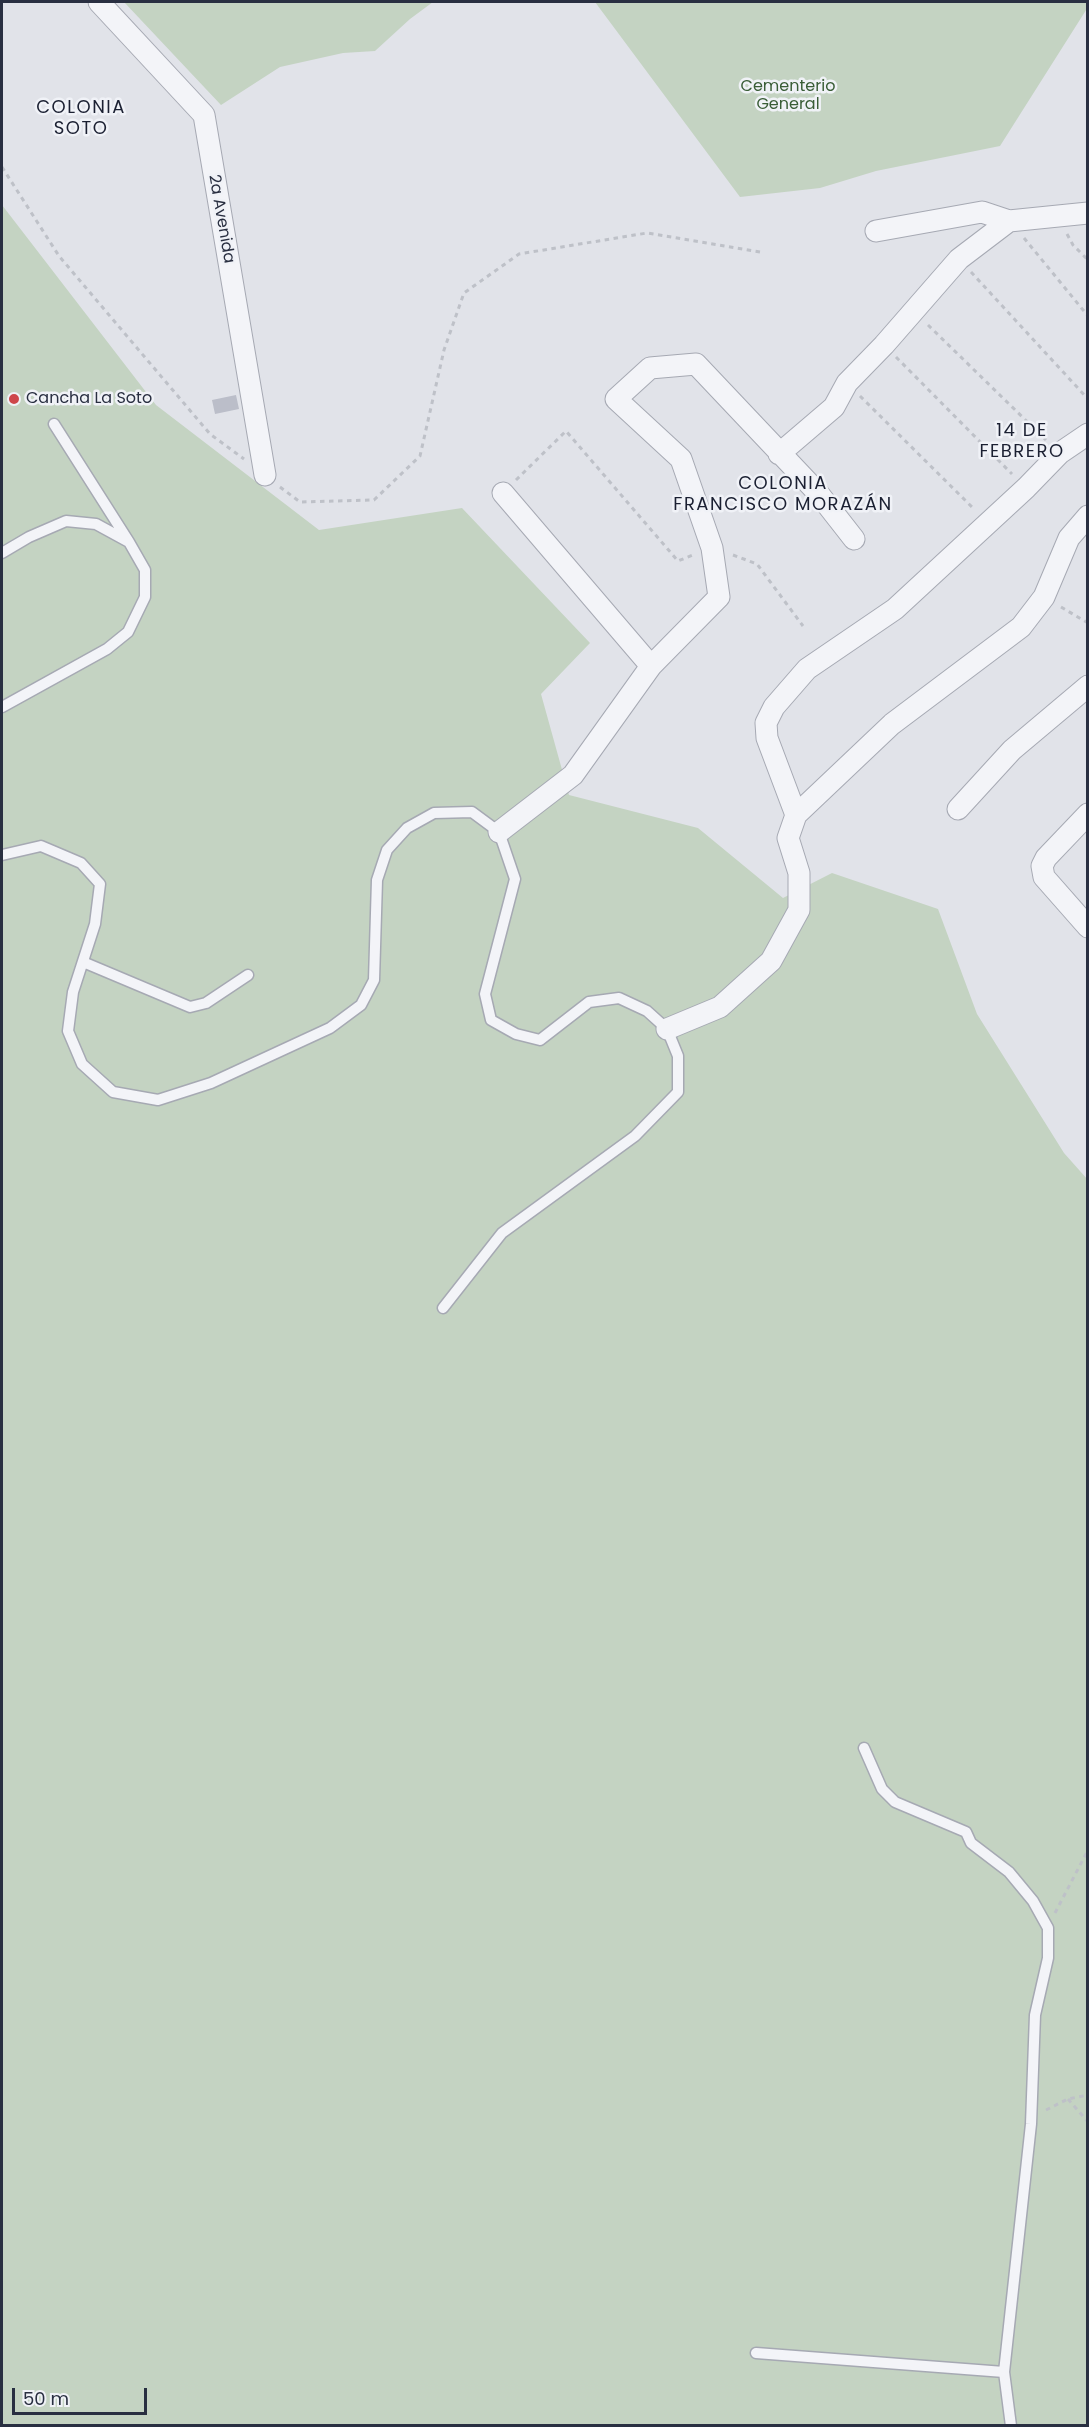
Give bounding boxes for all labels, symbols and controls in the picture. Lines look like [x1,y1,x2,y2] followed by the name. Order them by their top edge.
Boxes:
[741,77,835,115] park label: Cementerio General
[36,97,126,140] district label: COLONIA SOTO
[204,173,238,265] street label: 2a Avenida
[26,389,152,409] place label: Cancha La Soto
[7,392,21,406] marker: Cancha La Soto
[979,420,1065,462] district label: 14 DE FEBRERO
[673,473,893,516] district label: COLONIA FRANCISCO MORAZÁN
[15,2376,150,2414] scale bar
[23,2386,69,2411] text: 50 m

